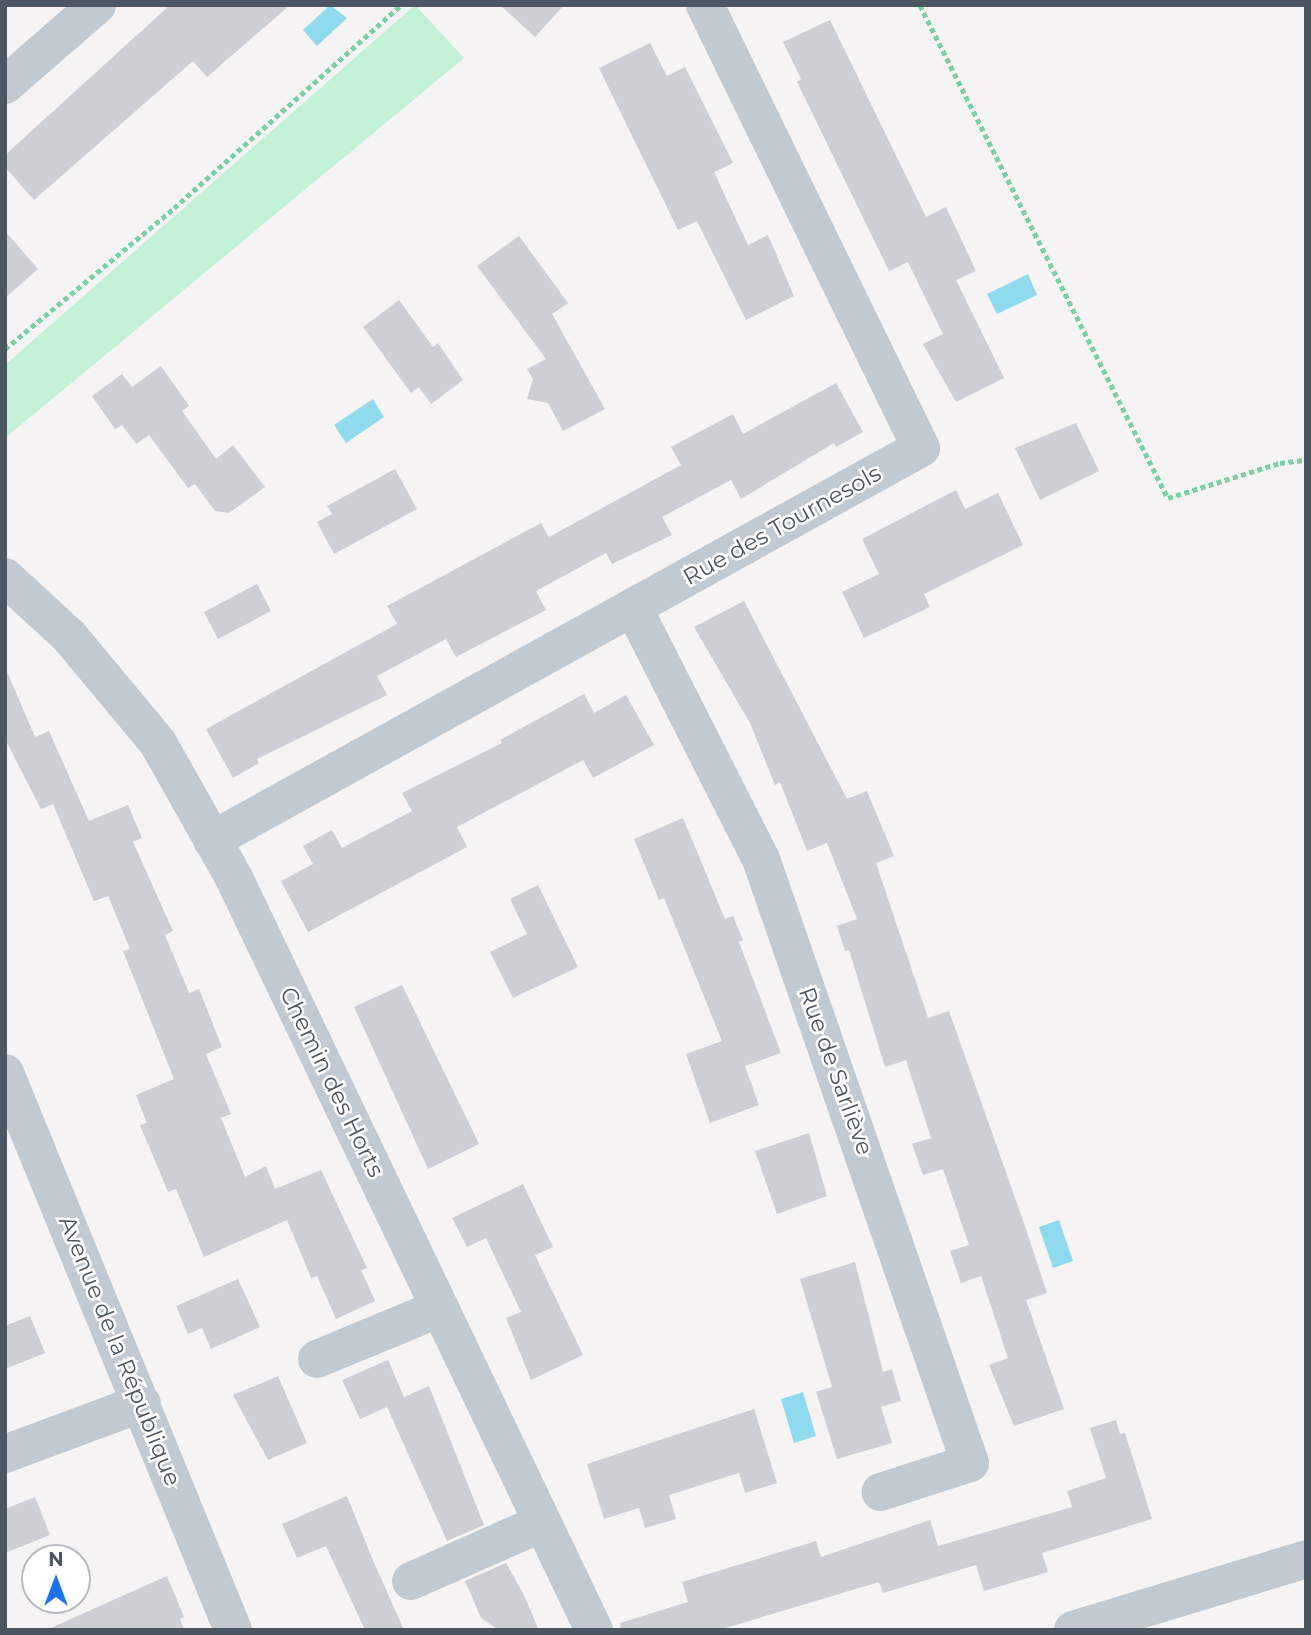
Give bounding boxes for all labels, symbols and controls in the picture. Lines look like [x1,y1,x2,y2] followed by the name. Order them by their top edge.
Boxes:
[678,459,886,591] street label: Rue des Tournesols
[274,983,390,1181] street label: Chemin des Horts
[793,983,879,1159] street label: Rue de Sarliève
[53,1212,187,1490] street label: Avenue de la République
[21,1544,91,1614] north arrow
[48,1548,64,1571] text: N

